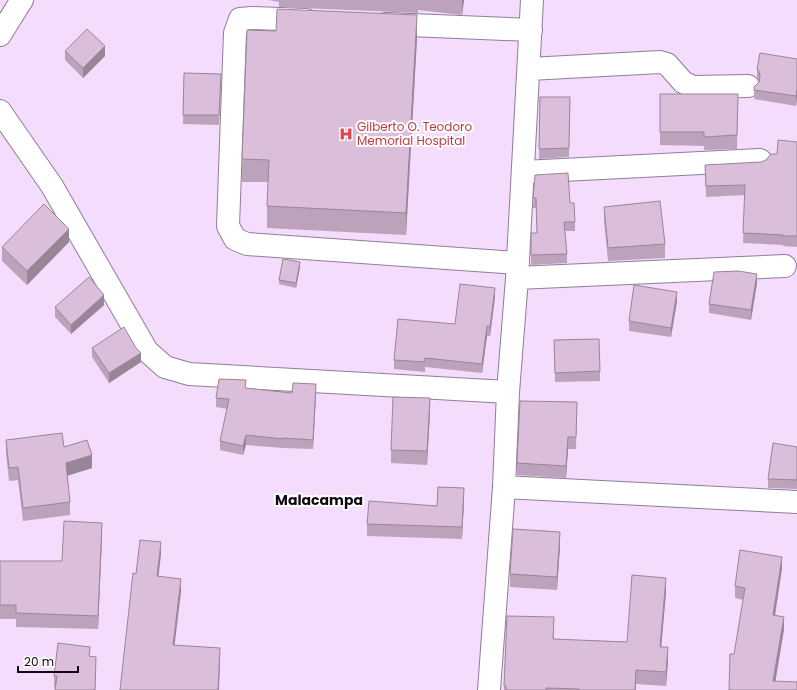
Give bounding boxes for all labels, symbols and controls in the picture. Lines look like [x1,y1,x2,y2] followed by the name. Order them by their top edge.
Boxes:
[357,118,473,149] place label: Gilberto O. Teodoro Memorial Hospital
[338,126,354,142] hospital icon: Gilberto O. Teodoro Memorial Hospital
[275,490,363,510] district label: Malacampa
[18,648,78,674] scale bar
[24,653,54,670] text: 20 m

